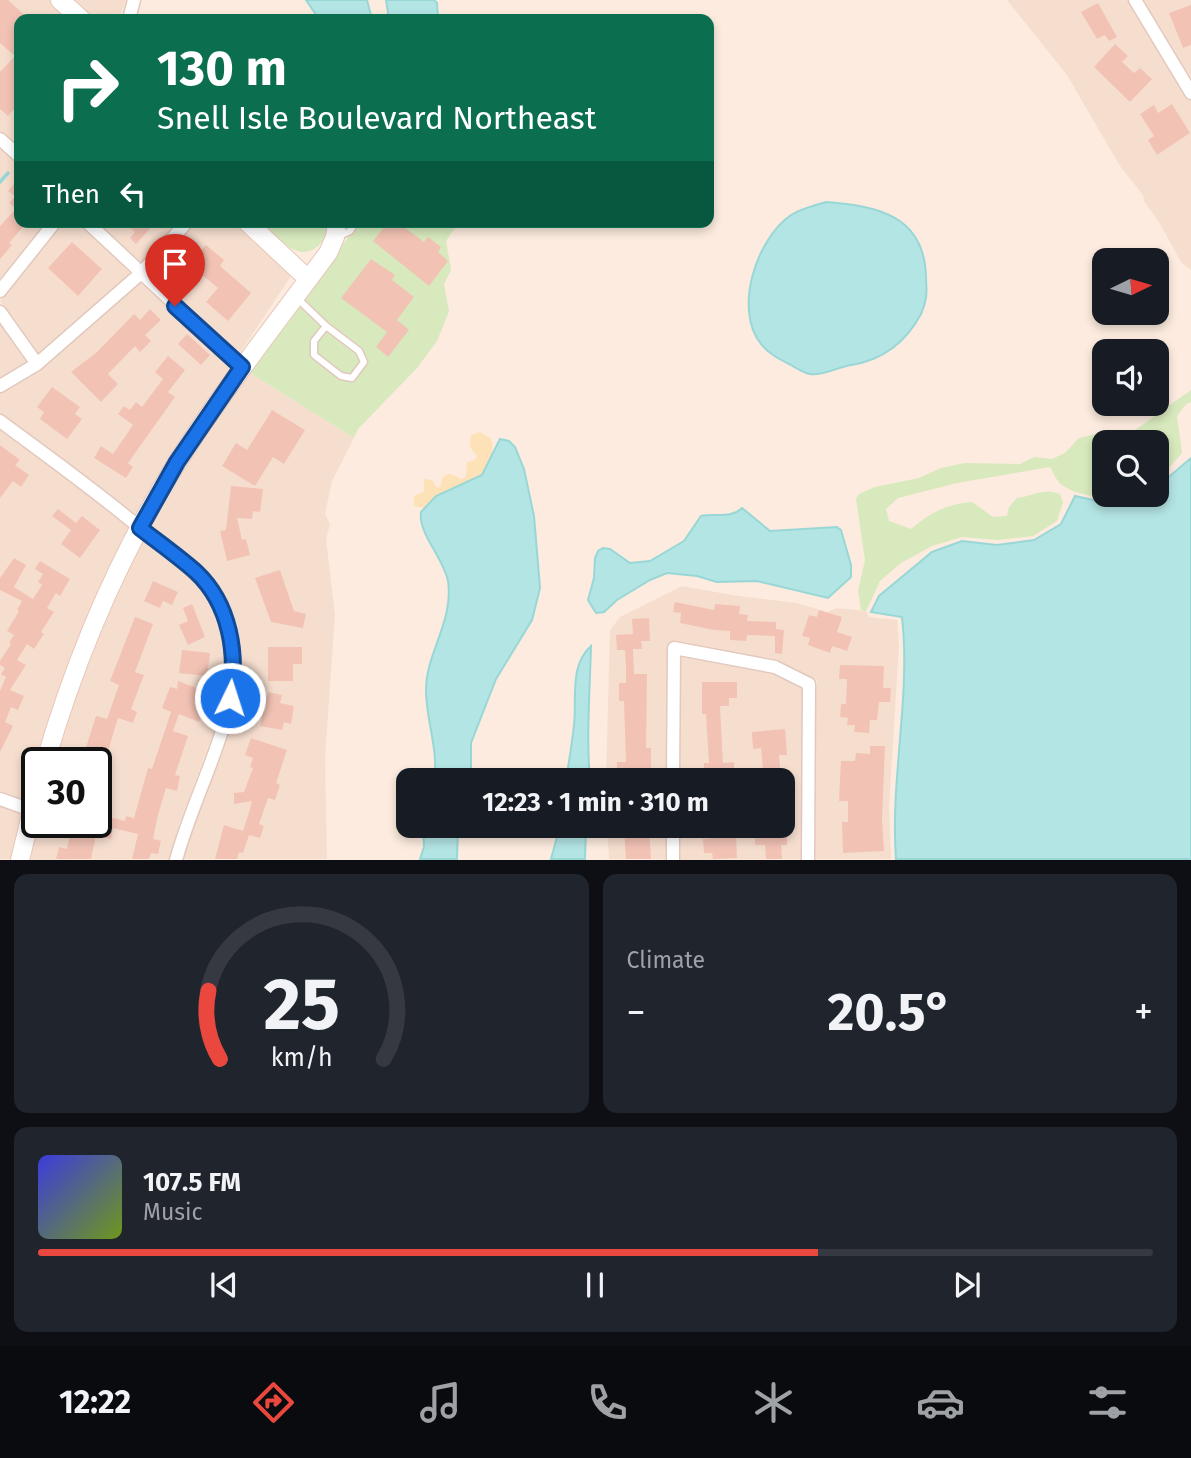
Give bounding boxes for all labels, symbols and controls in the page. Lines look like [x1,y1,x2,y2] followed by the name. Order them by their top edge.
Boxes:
[157,39,287,98] text: 130 m
[42,42,133,133] icon: right
[157,99,596,137] text: Snell Isle Boulevard Northeast
[114,175,152,213] icon: left
[42,179,100,210] text: Then
[145,234,205,306] pin
[156,245,194,283] icon: arrive
[1092,248,1169,326] north arrow
[1092,248,1169,507] map controls
[1092,339,1169,416] button: sound
[1092,430,1169,507] button: search
[193,661,267,735] position arrow
[21,747,112,838] speed limit sign: 30
[482,787,709,818] text: 12:23 · 1 min · 310 m
[627,946,705,974] text: Climate
[263,962,340,1049] text: 25
[827,981,952,1044] text: 20.5°
[627,989,646,1035] text: −
[1134,989,1153,1035] text: +
[270,1043,332,1073] text: km/h
[143,1167,241,1198] text: 107.5 FM
[143,1198,203,1226] text: Music
[205,1266,243,1304] icon: previous
[576,1266,614,1304] icon: pause
[948,1266,986,1304] icon: next
[249,1378,298,1427] icon: directions
[416,1378,465,1427] icon: music
[583,1378,632,1427] icon: phone
[749,1378,798,1427] icon: climate
[916,1378,965,1427] icon: car
[1083,1378,1132,1427] icon: filters
[59,1383,131,1421] text: 12:22

